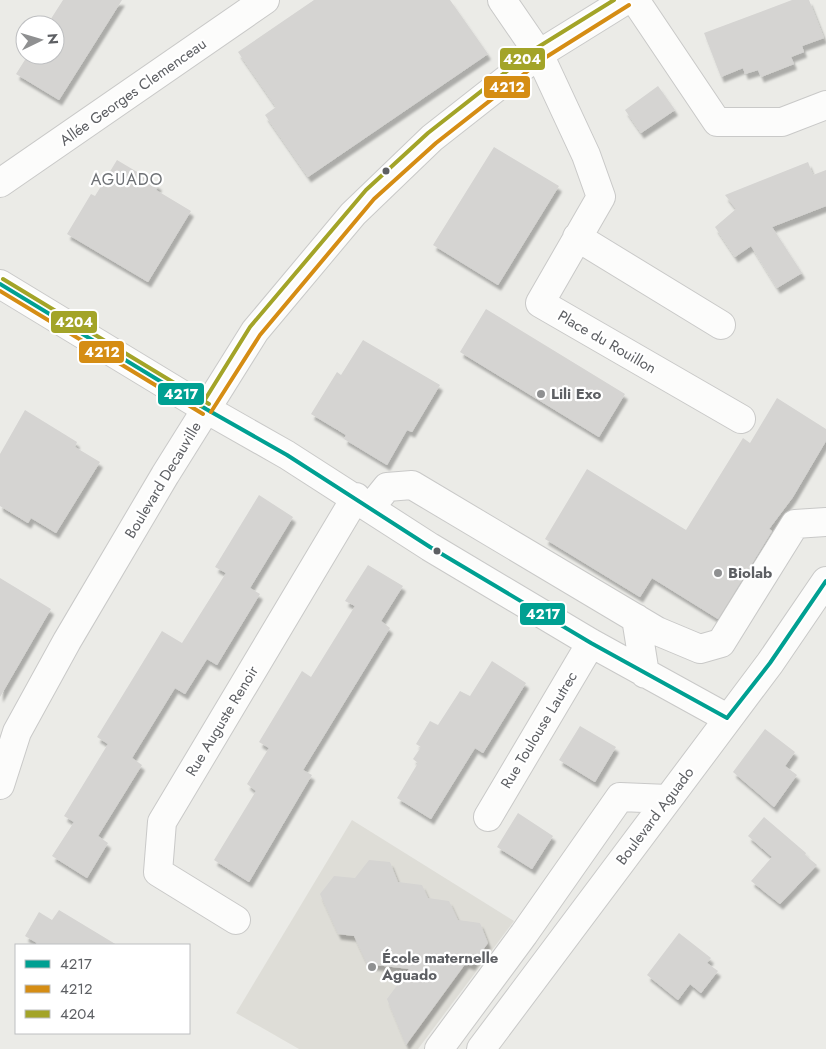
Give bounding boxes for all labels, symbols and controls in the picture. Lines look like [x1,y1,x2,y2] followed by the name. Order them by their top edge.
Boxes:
[15,15,65,65] north arrow
[43,32,63,45] text: N
[55,33,211,151] street label: Allée Georges Clemenceau
[499,47,546,71] line badge: 4204
[503,49,541,69] text: 4204
[483,75,531,99] line badge: 4212
[489,77,525,97] text: 4212
[381,166,391,176] unlabelled marker
[91,168,163,191] district label: AGUADO
[554,305,660,379] street label: Place du Rouillon
[50,310,98,334] line badge: 4204
[55,312,93,332] text: 4204
[78,340,125,364] line badge: 4212
[84,342,120,362] text: 4212
[157,382,205,406] line badge: 4217
[551,383,602,405] place label: Lili Exo
[164,384,199,404] text: 4217
[535,388,547,400] marker: Lili Exo
[119,417,207,543] street label: Boulevard Decauville
[432,546,442,556] unlabelled marker
[728,562,772,584] place label: Biolab
[712,567,724,579] marker: Biolab
[519,602,566,626] line badge: 4217
[526,604,561,624] text: 4217
[180,661,264,780] street label: Rue Auguste Renoir
[495,667,583,793] street label: Rue Toulouse Lautrec
[611,762,699,870] street label: Boulevard Aguado
[15,944,190,1034] legend
[381,947,499,986] place label: École maternelle Aguado
[60,953,92,975] text: 4217
[366,961,378,973] marker: École maternelle Aguado
[60,978,93,1000] text: 4212
[60,1003,95,1025] text: 4204

